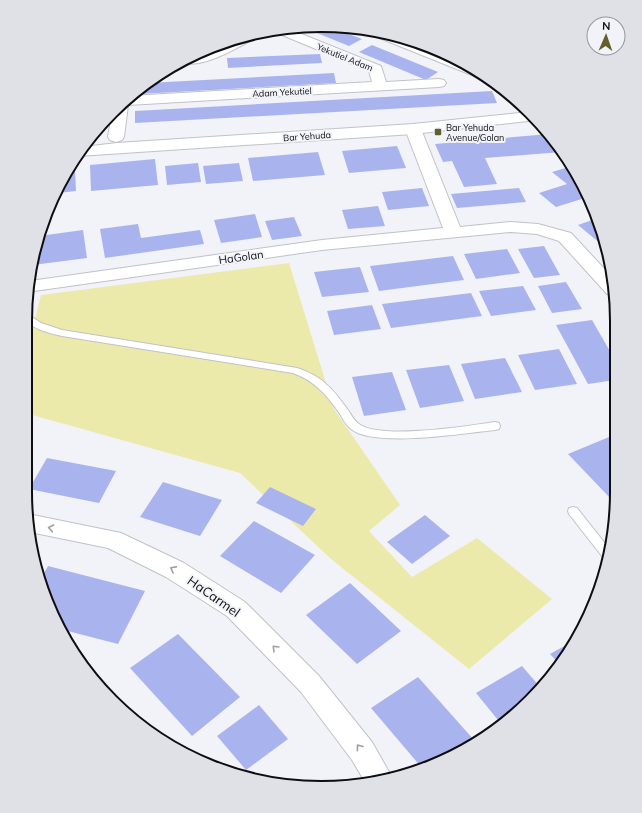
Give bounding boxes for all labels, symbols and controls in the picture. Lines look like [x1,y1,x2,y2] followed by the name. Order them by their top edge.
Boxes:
[586,16,626,56] north arrow
[602,19,611,33] text: N
[314,40,375,73] street label: Yekutiel Adam
[252,85,312,99] street label: Adam Yekutiel
[446,122,504,143] place label: Bar Yehuda Avenue/Golan
[433,127,443,137] marker: Bar Yehuda Avenue/Golan
[283,129,331,143] street label: Bar Yehuda
[218,247,264,267] street label: HaGolan
[47,524,54,532] one-way arrow
[169,566,177,574] one-way arrow
[185,572,243,620] street label: HaCarmel
[272,645,279,653] one-way arrow
[356,744,364,751] one-way arrow

